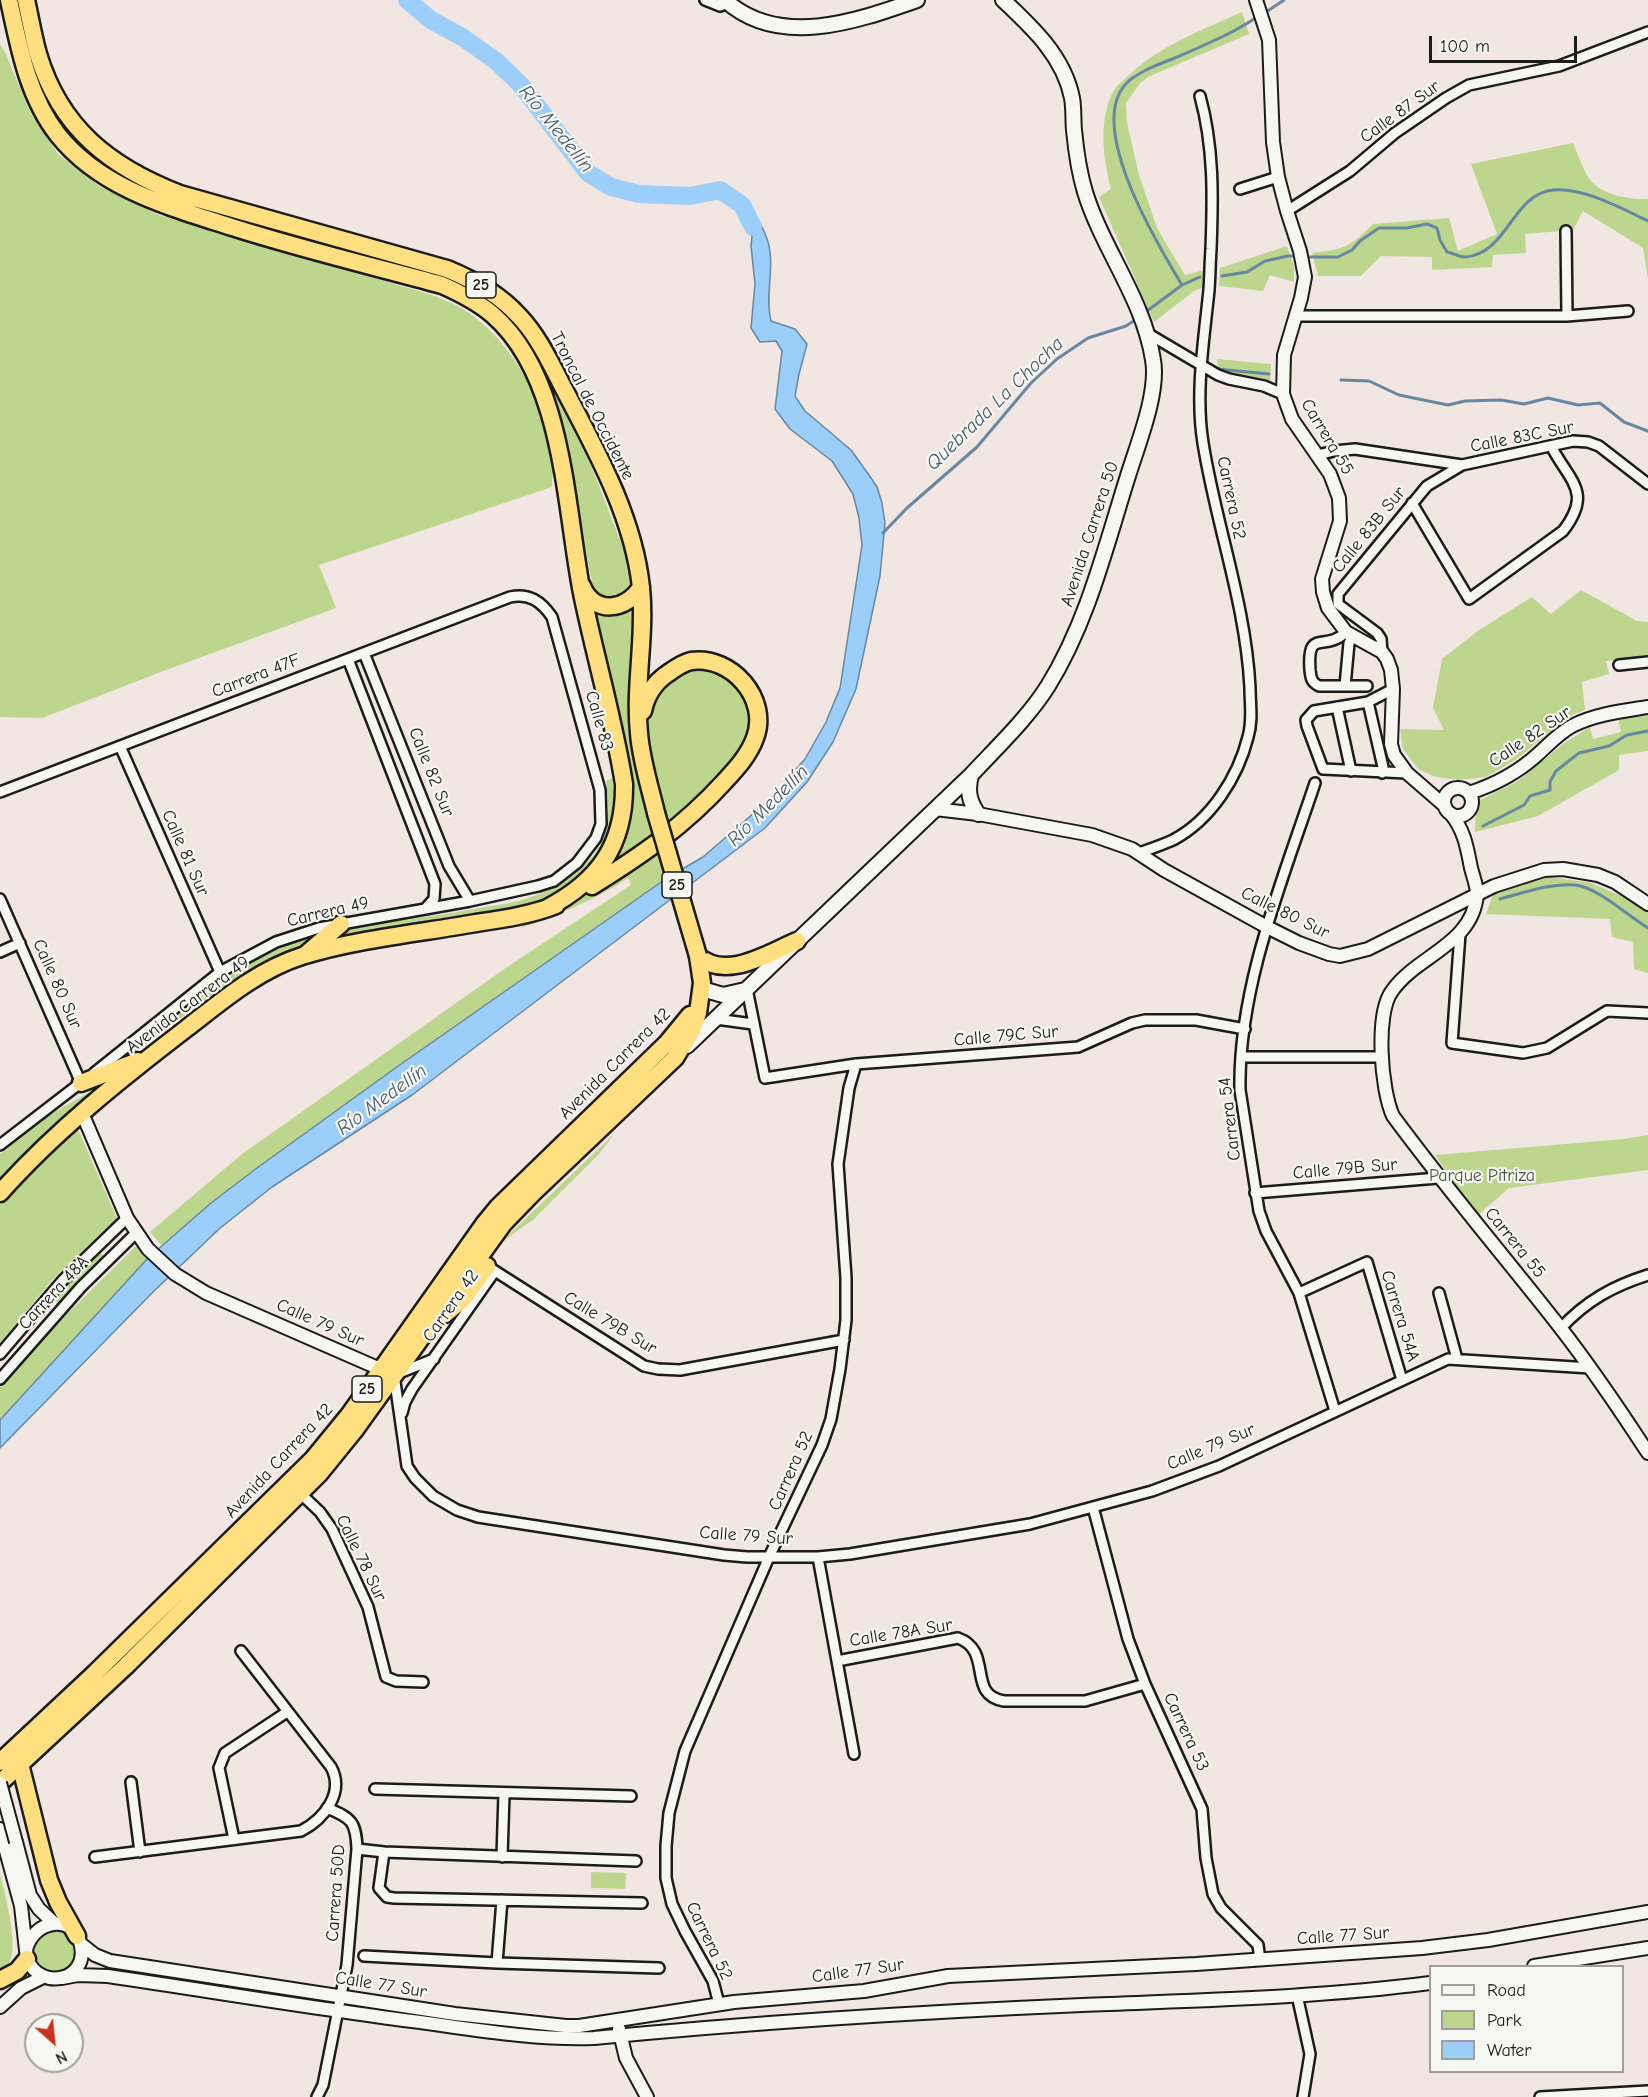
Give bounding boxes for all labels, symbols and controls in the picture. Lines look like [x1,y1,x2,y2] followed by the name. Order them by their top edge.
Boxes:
[1432,24,1580,62] scale bar
[1440,36,1490,57] text: 100 m
[1356,76,1444,148] street label: Calle 87 Sur
[513,80,599,178] water label: Río Medellín
[466,272,496,298] road number: 25
[545,328,639,484] street label: Troncal de Occidente
[921,332,1069,476] water label: Quebrada La Chocha
[1296,395,1358,479] street label: Carrera 55
[1468,416,1576,458] street label: Calle 83C Sur
[1212,454,1250,542] street label: Carrera 52
[1056,459,1124,609] street label: Avenida Carrera 50
[1328,482,1410,578] street label: Calle 83B Sur
[209,649,303,703] street label: Carrera 47F
[580,688,618,754] street label: Calle 83
[1485,702,1575,772] street label: Calle 82 Sur
[403,724,459,820] street label: Calle 82 Sur
[722,760,814,852] water label: Río Medellín
[156,807,214,899] street label: Calle 81 Sur
[662,872,692,898] road number: 25
[1237,882,1333,944] street label: Calle 80 Sur
[285,892,371,932] street label: Carrera 49
[28,936,86,1032] street label: Calle 80 Sur
[122,951,254,1059] street label: Avenida Carrera 49
[555,1004,675,1124] street label: Avenida Carrera 42
[953,1021,1059,1051] street label: Calle 79C Sur
[332,1059,432,1141] water label: Río Medellín
[1214,1076,1246,1162] street label: Carrera 54
[1292,1154,1398,1184] street label: Calle 79B Sur
[1429,1165,1535,1187] park label: Parque Pitriza
[1480,1203,1550,1283] street label: Carrera 55
[14,1251,94,1335] street label: Carrera 48A
[418,1266,484,1346] street label: Carrera 42
[1376,1268,1424,1364] street label: Carrera 54A
[560,1287,660,1359] street label: Calle 79B Sur
[273,1294,367,1352] street label: Calle 79 Sur
[352,1376,382,1402] road number: 25
[220,1399,338,1523] street label: Avenida Carrera 42
[1164,1419,1258,1475] street label: Calle 79 Sur
[764,1428,818,1514] street label: Carrera 52
[331,1511,391,1605] street label: Calle 78 Sur
[699,1522,793,1550] street label: Calle 79 Sur
[848,1614,954,1652] street label: Calle 78A Sur
[1158,1689,1214,1775] street label: Carrera 53
[322,1844,350,1942] street label: Carrera 50D
[681,1898,737,1984] street label: Carrera 52
[1296,1922,1390,1950] street label: Calle 77 Sur
[811,1954,905,1988] street label: Calle 77 Sur
[1429,1965,1624,2073] legend
[334,1967,428,2003] street label: Calle 77 Sur
[1487,1980,1526,2001] text: Road
[1487,2010,1521,2031] text: Park
[24,2013,84,2073] north arrow
[1487,2040,1531,2061] text: Water
[53,2047,70,2068] text: N

